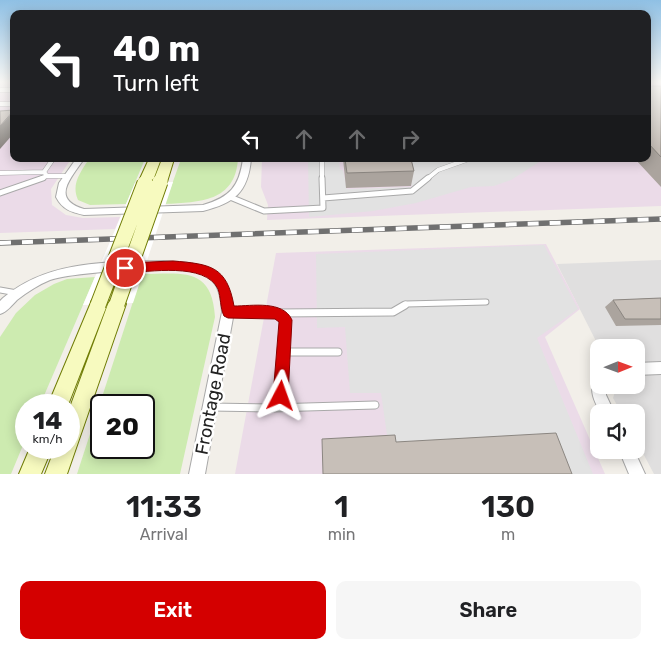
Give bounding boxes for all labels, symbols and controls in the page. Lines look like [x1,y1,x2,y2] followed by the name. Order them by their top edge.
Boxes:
[113,28,200,70] text: 40 m
[30,30,95,95] icon: left
[113,70,199,97] text: Turn left
[237,125,265,153] icon: left
[290,125,318,153] icon: ahead
[343,125,371,153] icon: ahead
[396,125,424,153] icon: right
[104,247,146,289] pin
[111,254,139,282] icon: arrive
[190,332,236,456] street label: Frontage Road
[590,339,645,394] north arrow
[590,339,645,459] map controls
[254,369,306,421] position arrow
[90,394,155,459] speed limit sign: 20
[590,404,645,459] button: sound
[33,406,62,435] text: 14
[33,432,62,446] text: km/h
[126,489,202,525] text: 11:33
[334,489,349,525] text: 1
[481,489,535,525] text: 130
[140,525,188,544] text: Arrival
[328,525,355,544] text: min
[501,525,515,544] text: m
[20,581,326,639] button: Exit
[336,581,641,639] button: Share

